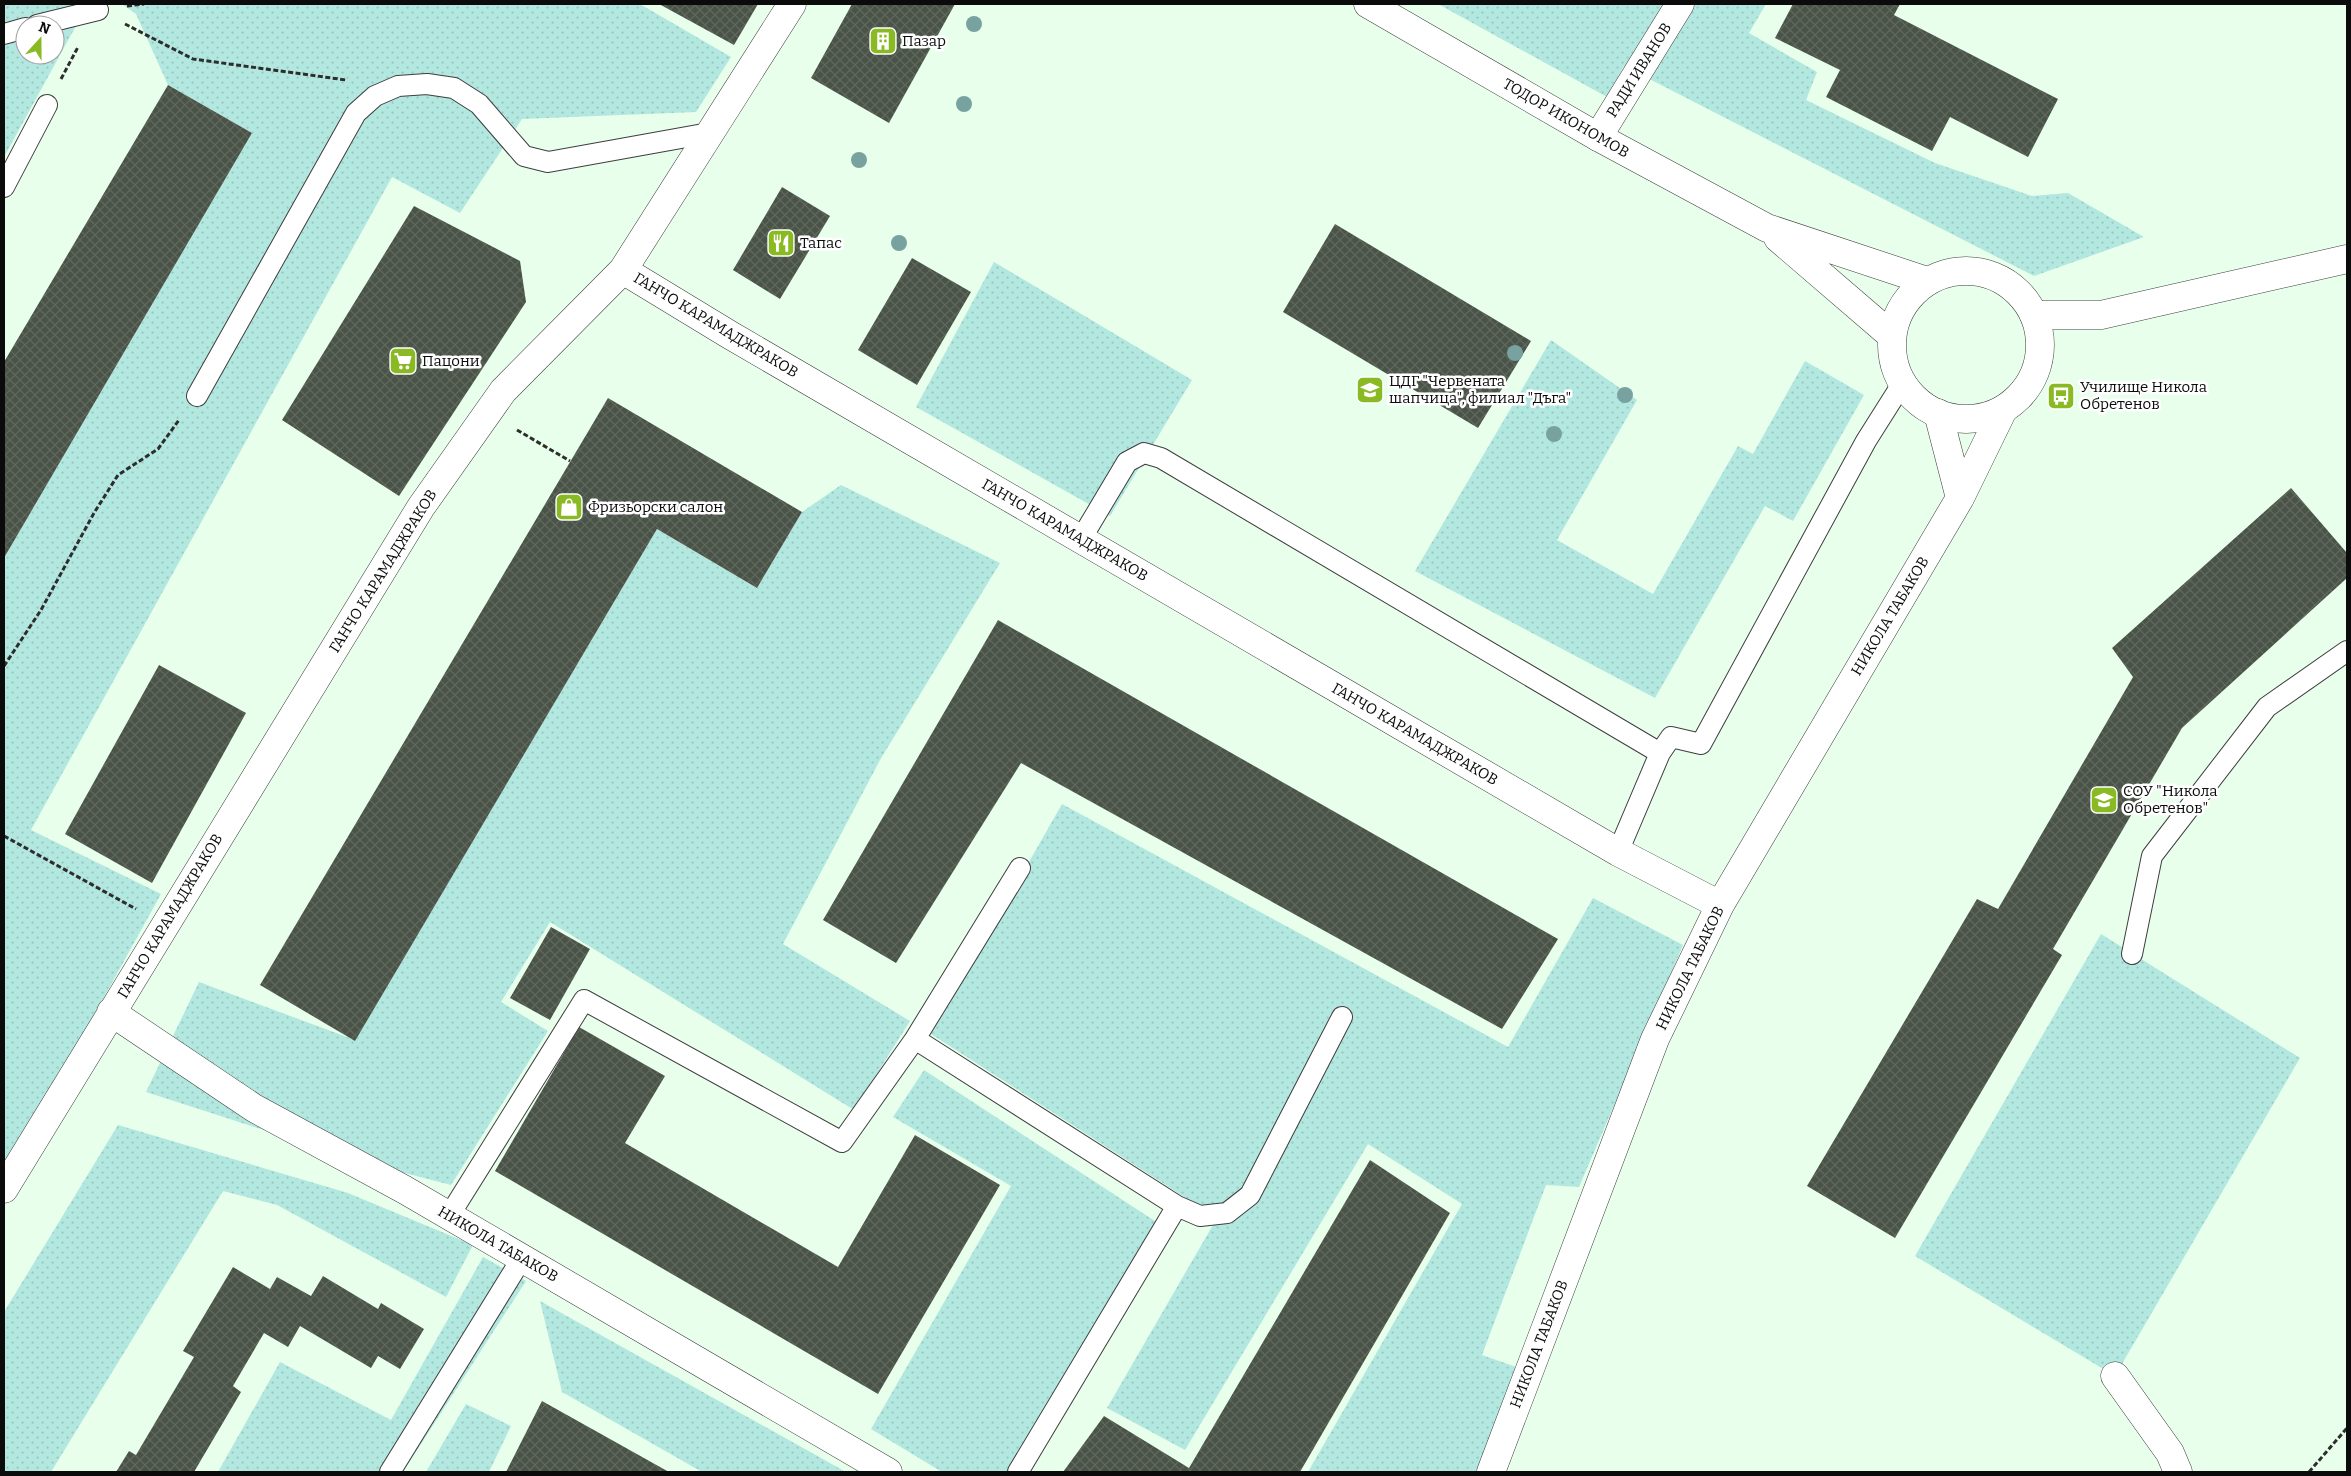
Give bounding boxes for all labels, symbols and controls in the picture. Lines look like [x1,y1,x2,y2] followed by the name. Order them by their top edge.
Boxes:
[15,15,65,65] north arrow
[36,18,53,38] text: N
[1603,19,1675,121] street label: РАДИ ИВАНОВ
[868,26,898,56] building icon: Пазар
[902,32,946,50] place label: Пазар
[1500,75,1632,161] street label: ТОДОР ИКОНОМОВ
[766,228,796,258] restaurant icon: Тапас
[800,234,842,252] place label: Тапас
[630,269,802,381] street label: ГАНЧО КАРАМАДЖРАКОВ
[388,346,418,376] supermarket icon: Пацони
[422,352,480,370] place label: Пацони
[1389,372,1571,407] place label: ЦДГ "Червената шапчица", филиал "Дъга"
[1355,375,1385,405] school or university icon: ЦДГ "Червената шапчица", филиал "Дъга"
[2080,378,2207,413] place label: Училище Никола Обретенов
[2046,381,2076,411] bus stop icon: Училище Никола Обретенов
[979,475,1151,585] street label: ГАНЧО КАРАМАДЖРАКОВ
[325,486,441,656] street label: ГАНЧО КАРАМАДЖРАКОВ
[554,492,584,522] shop icon: Фризьорски салон
[588,498,723,516] place label: Фризьорски салон
[1847,553,1933,679] street label: НИКОЛА ТАБАКОВ
[1329,679,1501,789] street label: ГАНЧО КАРАМАДЖРАКОВ
[2123,782,2218,817] place label: СОУ "Никола Обретенов"
[2089,785,2119,815] school or university icon: СОУ "Никола Обретенов"
[114,830,226,1002] street label: ГАНЧО КАРАМАДЖРАКОВ
[1652,903,1728,1033] street label: НИКОЛА ТАБАКОВ
[435,1202,561,1286] street label: НИКОЛА ТАБАКОВ
[1506,1277,1572,1411] street label: НИКОЛА ТАБАКОВ

